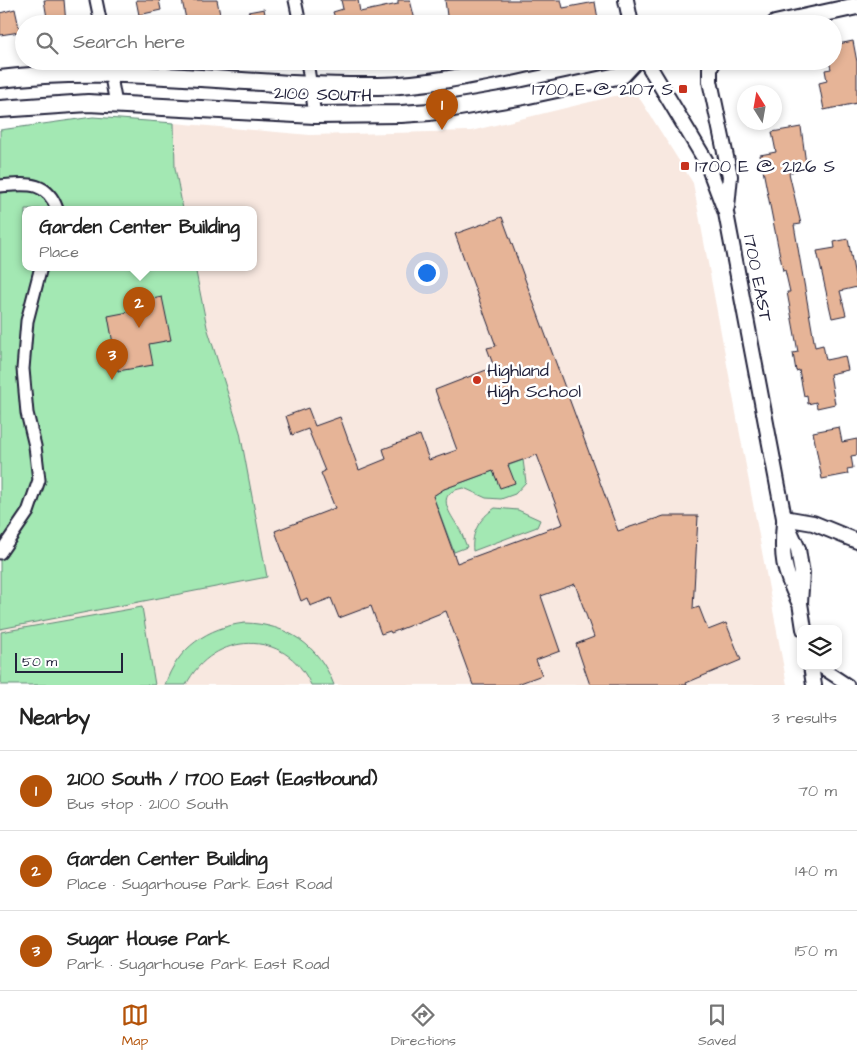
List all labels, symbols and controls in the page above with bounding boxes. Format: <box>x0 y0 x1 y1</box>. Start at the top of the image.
search box <box>15 15 842 70</box>
icon: search <box>33 29 61 57</box>
text: Search here <box>73 29 185 56</box>
place label: 1700 E @ 2107 S <box>532 77 673 102</box>
street label: 2100 SOUTH <box>273 80 373 109</box>
marker: 1700 E @ 2107 S <box>677 83 689 95</box>
north arrow <box>737 85 782 130</box>
pin: 1 <box>426 89 458 130</box>
place label: 1700 E @ 2126 S <box>695 154 835 179</box>
marker: 1700 E @ 2126 S <box>679 160 691 172</box>
popup <box>22 206 257 271</box>
text: Garden Center Building <box>39 214 240 241</box>
street label: 1700 EAST <box>737 232 778 325</box>
text: Place <box>39 241 79 263</box>
your location <box>414 260 440 286</box>
pin: 2 <box>123 287 155 328</box>
pin: 3 <box>96 339 128 380</box>
place label: Highland High School <box>487 358 581 405</box>
marker: Highland High School <box>471 374 483 386</box>
map controls <box>797 625 842 670</box>
button: layers <box>797 625 842 670</box>
scale bar <box>15 650 122 673</box>
text: 50 m <box>22 652 57 672</box>
text: Nearby <box>20 703 90 732</box>
text: 3 results <box>772 707 837 729</box>
text: 2100 South / 1700 East (Eastbound) <box>67 766 378 793</box>
text: 1 <box>35 780 37 802</box>
text: 70 m <box>798 780 837 802</box>
text: Bus stop · 2100 South <box>67 793 228 815</box>
text: Garden Center Building <box>67 846 268 873</box>
text: 2 <box>31 860 41 882</box>
text: 140 m <box>795 860 837 882</box>
text: Place · Sugarhouse Park East Road <box>67 873 332 895</box>
text: Sugar House Park <box>67 926 230 953</box>
text: 3 <box>32 940 40 962</box>
text: 150 m <box>795 940 837 962</box>
text: Park · Sugarhouse Park East Road <box>67 953 330 975</box>
tab: Map <box>121 1001 149 1051</box>
tab: Directions <box>391 1001 456 1051</box>
tab: Saved <box>698 1001 736 1051</box>

